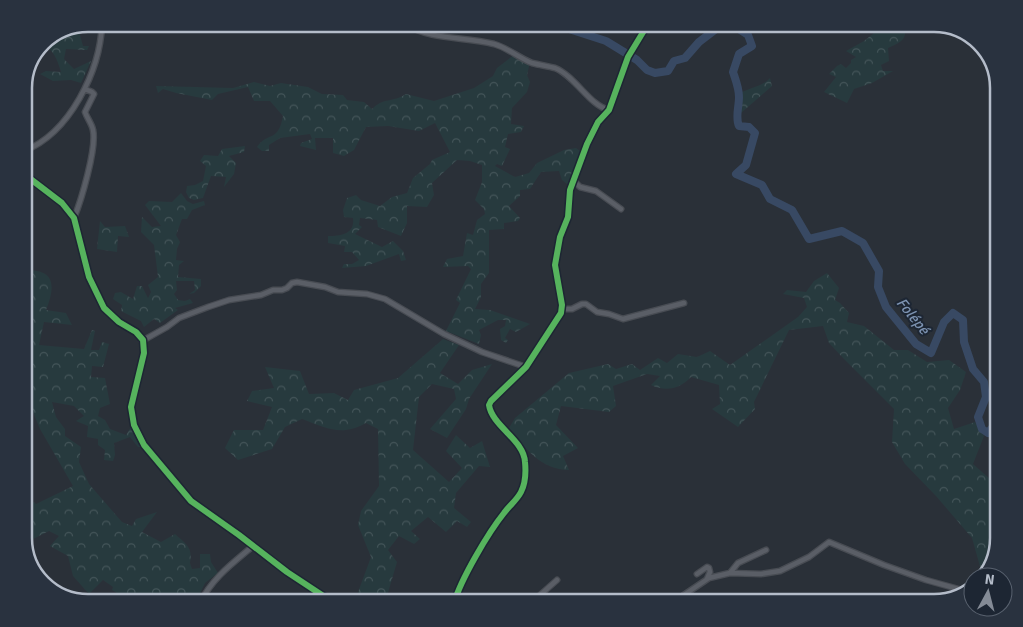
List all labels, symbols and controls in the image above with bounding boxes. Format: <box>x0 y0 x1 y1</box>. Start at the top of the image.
water label: Folépé <box>893 294 934 339</box>
north arrow <box>963 567 1013 617</box>
text: N <box>984 571 995 589</box>

